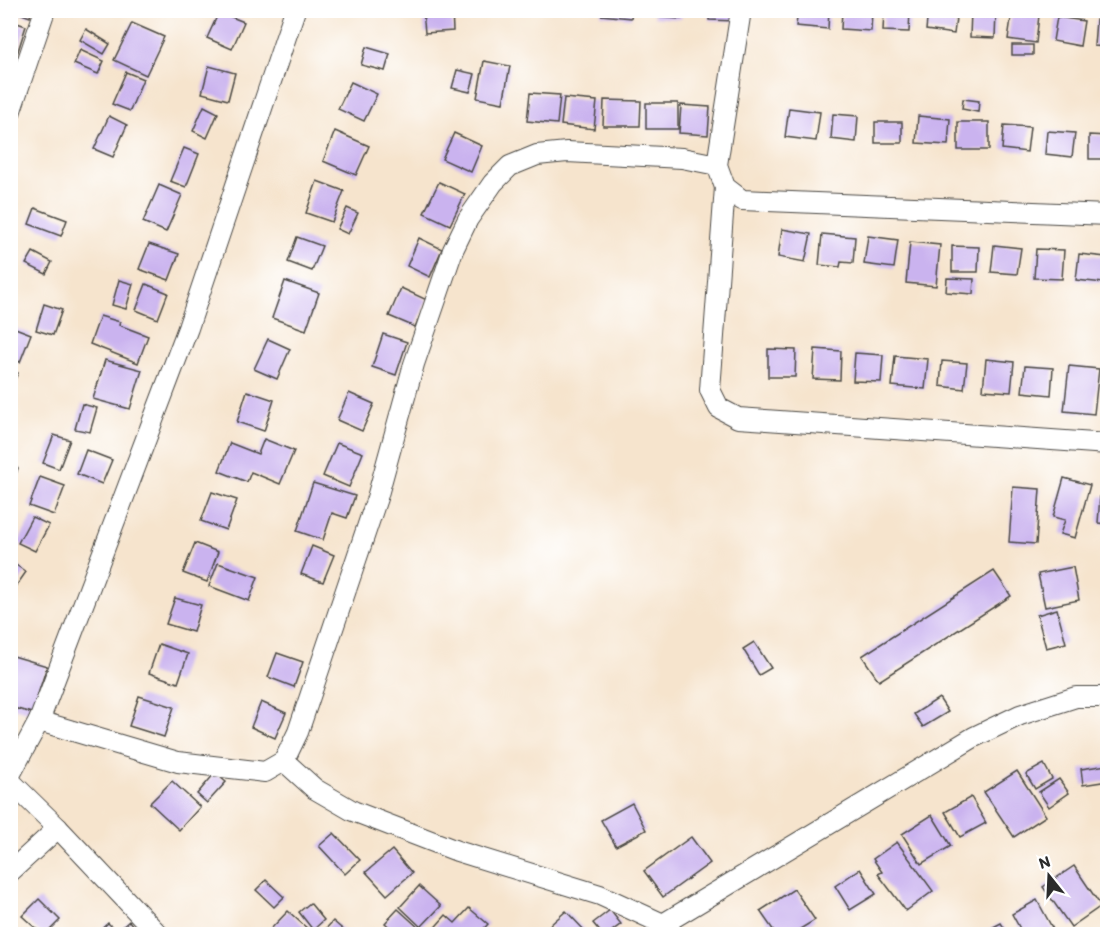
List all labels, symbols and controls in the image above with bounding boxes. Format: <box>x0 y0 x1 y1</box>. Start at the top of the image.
north arrow <box>1019 846 1079 906</box>
text: N <box>1036 852 1053 873</box>

